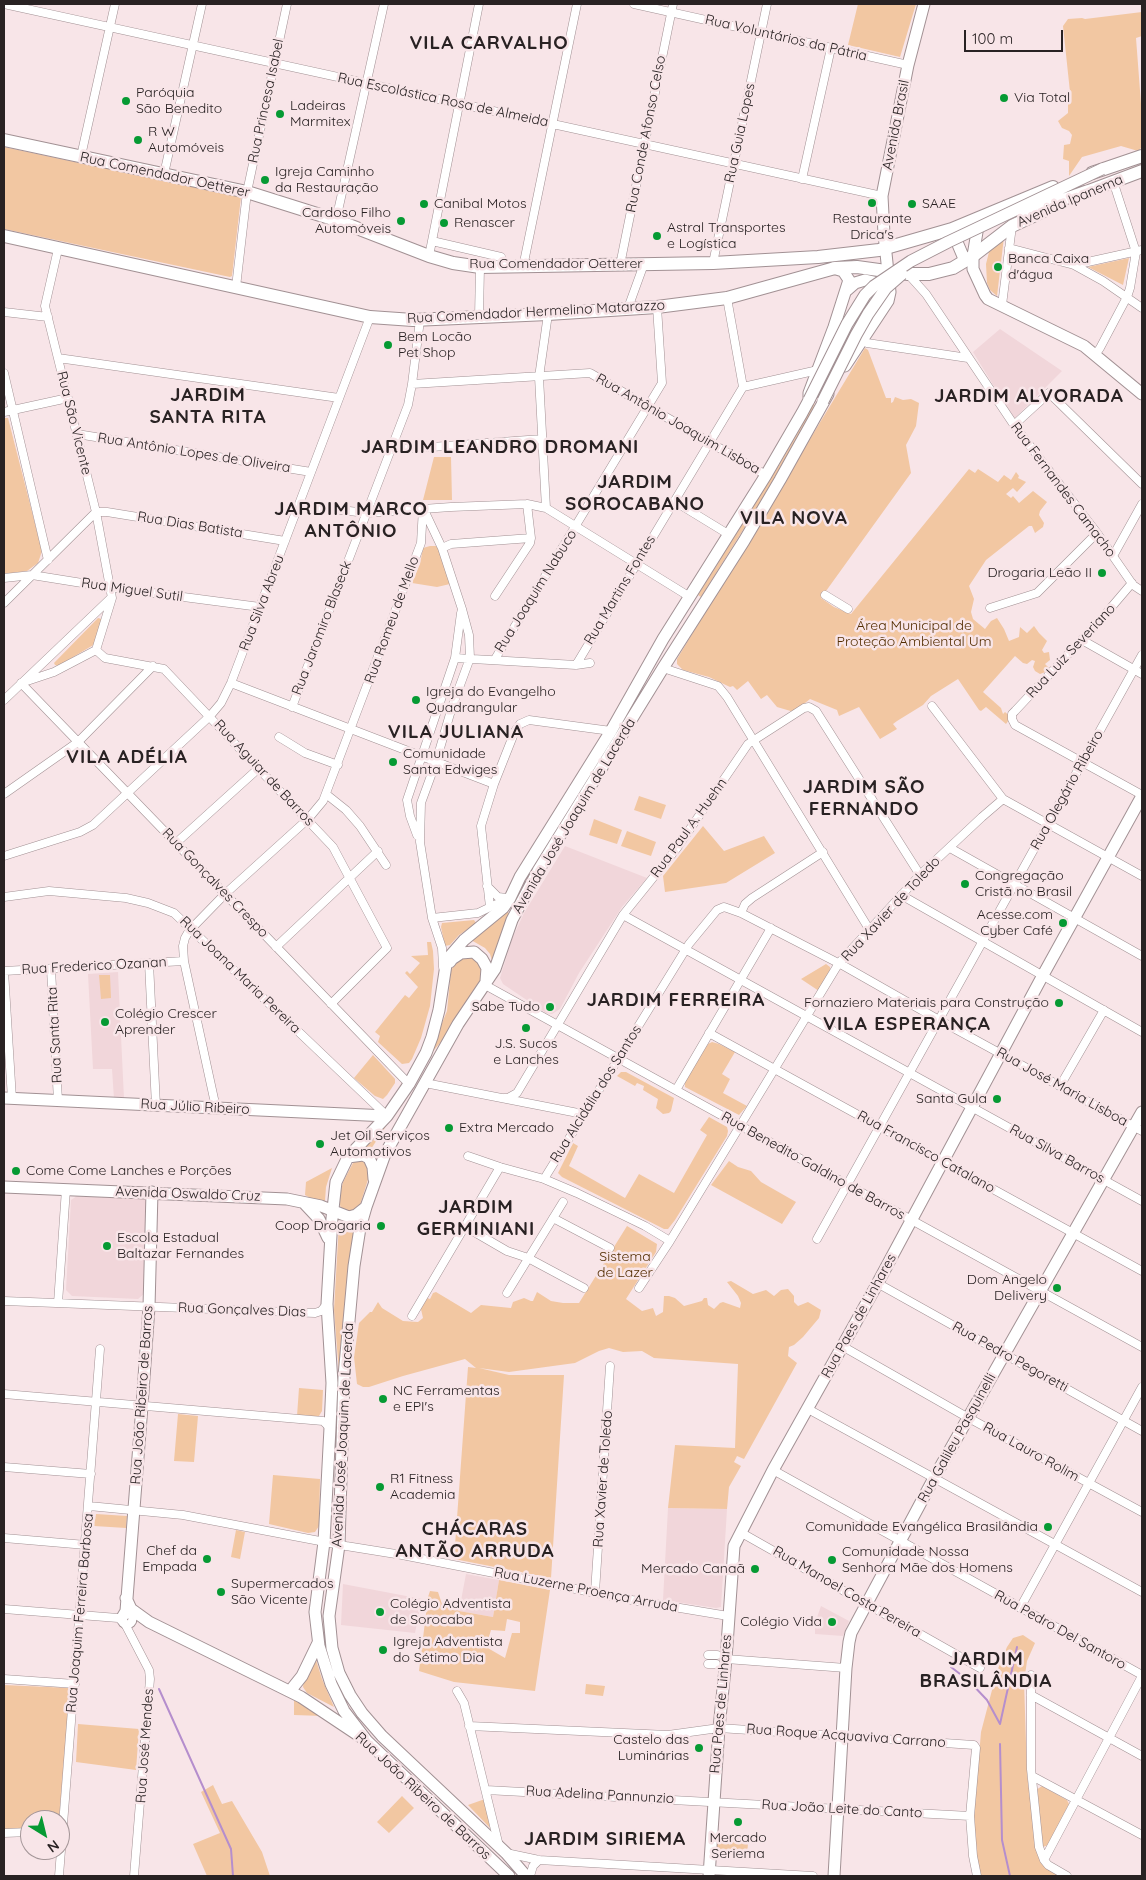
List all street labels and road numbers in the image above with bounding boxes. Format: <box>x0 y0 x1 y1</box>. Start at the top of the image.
street label: Rua Voluntários da Pátria <box>703 11 869 65</box>
street label: Rua Princesa Isabel <box>245 37 287 165</box>
street label: Rua Conde Afonso Celso <box>623 54 669 214</box>
street label: Rua Escolástica Rosa de Almeida <box>336 69 550 131</box>
street label: Avenida Brasil <box>879 79 913 171</box>
street label: Rua Guia Lopes <box>721 82 759 184</box>
street label: Rua Comendador Oetterer <box>78 149 252 201</box>
street label: Avenida Ipanema <box>1014 171 1126 231</box>
street label: Rua Comendador Oetterer <box>469 256 643 272</box>
street label: Rua Comendador Hermelino Matarazzo <box>407 297 665 327</box>
street label: Rua São Vicente <box>53 369 95 477</box>
street label: Rua Antônio Joaquim Lisboa <box>593 370 763 478</box>
street label: Rua Fernandes Camacho <box>1007 419 1119 561</box>
street label: Rua Antônio Lopes de Oliveira <box>96 429 292 477</box>
street label: Rua Dias Batista <box>136 508 244 542</box>
street label: Rua Joaquim Nabuco <box>491 527 581 655</box>
street label: Rua Martins Fontes <box>581 532 659 648</box>
street label: Rua Silva Abreu <box>236 553 288 653</box>
street label: Rua Romeu de Mello <box>361 554 423 686</box>
street label: Rua Jaromiro Blaseck <box>289 558 355 698</box>
street label: Rua Miguel Sutil <box>80 575 184 605</box>
street label: Rua Luiz Severiano <box>1023 600 1119 702</box>
street label: Avenida José Joaquim de Lacerda <box>509 715 639 917</box>
street label: Rua Aguiar de Barros <box>210 716 318 830</box>
street label: Rua Olegário Ribeiro <box>1027 727 1107 853</box>
street label: Rua Paul A. Huehn <box>647 775 731 881</box>
street label: Rua Gonçalves Crespo <box>158 825 272 941</box>
street label: Rua Xavier de Toledo <box>838 853 944 965</box>
street label: Rua Joana Maria Pereira <box>176 913 304 1037</box>
street label: Rua Frederico Ozanan <box>21 954 167 978</box>
street label: Rua Santa Rita <box>44 986 66 1084</box>
street label: Rua Alcidália dos Santos <box>547 1022 645 1166</box>
street label: Rua José Maria Lisboa <box>993 1044 1131 1130</box>
street label: Rua Júlio Ribeiro <box>140 1096 250 1118</box>
street label: Rua Francisco Catalano <box>854 1107 998 1197</box>
street label: Rua Benedito Galdino de Barros <box>718 1108 908 1224</box>
street label: Rua Silva Barros <box>1007 1121 1107 1187</box>
street label: Avenida Oswaldo Cruz <box>115 1183 261 1205</box>
street label: Rua Paes de Linhares <box>818 1251 900 1381</box>
street label: Rua Gonçalves Dias <box>178 1299 306 1321</box>
street label: Rua João Ribeiro de Barros <box>127 1305 157 1485</box>
street label: Rua Pedro Pegoretti <box>949 1318 1071 1396</box>
street label: Avenida José Joaquim de Lacerda <box>329 1322 357 1548</box>
street label: Rua Galileu Pasquinelli <box>914 1370 1000 1506</box>
street label: Rua Xavier de Toledo <box>590 1410 616 1548</box>
street label: Rua Lauro Rolim <box>980 1419 1082 1485</box>
street label: Rua Joaquim Ferreira Barbosa <box>63 1513 97 1713</box>
street label: Rua Manoel Costa Pereira <box>770 1543 924 1641</box>
street label: Rua Luzerne Proença Arruda <box>493 1564 679 1616</box>
street label: Rua Pedro Del Santoro <box>991 1587 1129 1673</box>
street label: Rua Paes de Linhares <box>707 1634 735 1774</box>
street label: Rua José Mendes <box>133 1688 157 1804</box>
street label: Rua Roque Acquaviva Carrano <box>746 1721 946 1751</box>
street label: Rua João Ribeiro de Barros <box>352 1729 494 1863</box>
street label: Rua Adelina Pannunzio <box>525 1783 675 1807</box>
street label: Rua João Leite do Canto <box>761 1796 923 1822</box>

